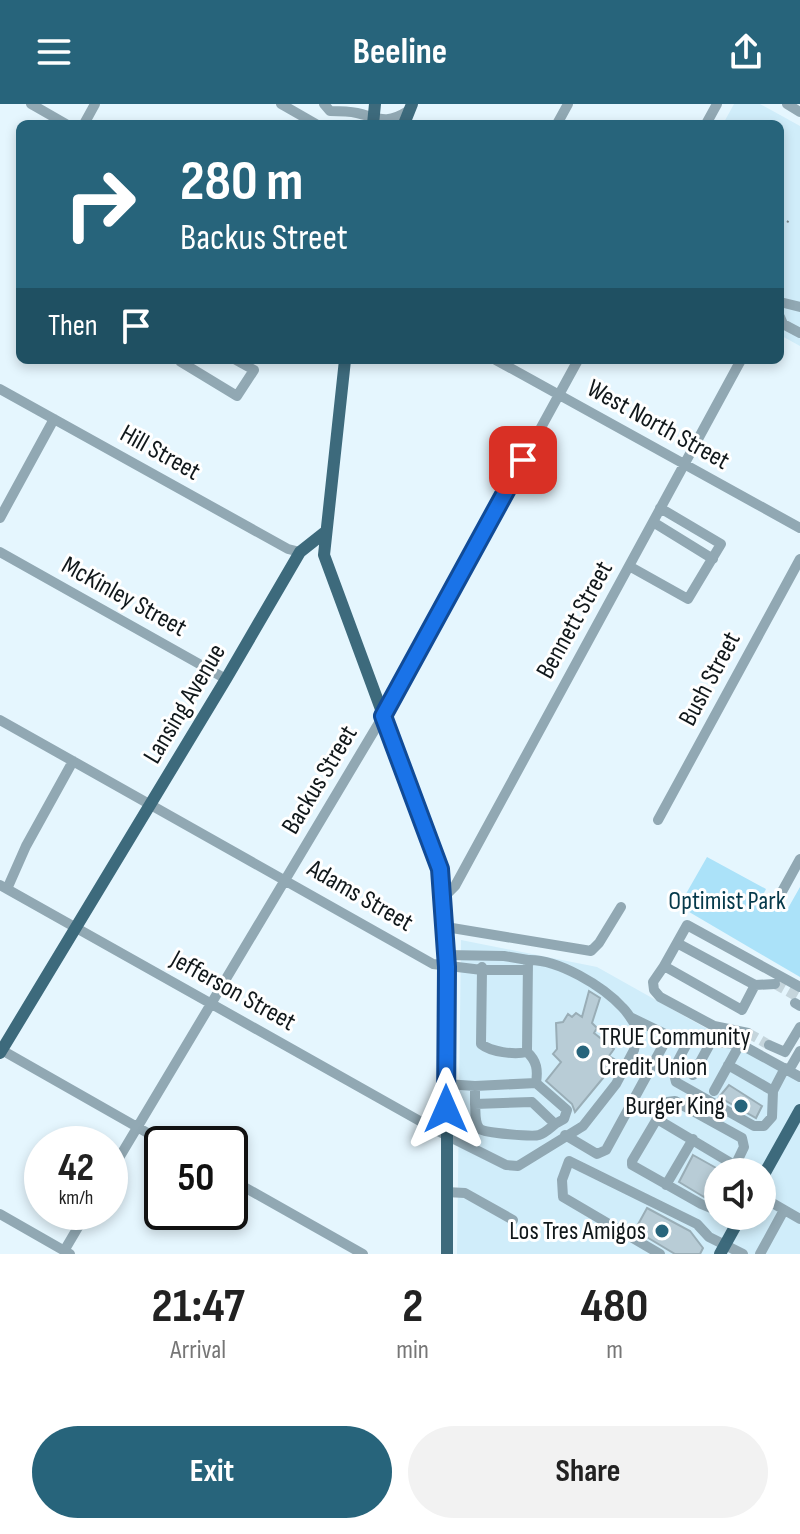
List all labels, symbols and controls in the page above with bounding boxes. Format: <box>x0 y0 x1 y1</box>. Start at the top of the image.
icon: menu <box>32 30 76 74</box>
icon: share <box>724 30 768 74</box>
text: Beeline <box>353 31 447 74</box>
text: 280 m <box>180 149 303 216</box>
icon: right <box>48 152 152 256</box>
text: Backus Street <box>180 217 348 260</box>
icon: arrive <box>114 304 158 348</box>
text: Then <box>48 308 98 344</box>
street label: West North Street <box>581 373 735 477</box>
street label: Hill Street <box>115 418 205 488</box>
pin <box>489 426 557 494</box>
icon: arrive <box>501 438 545 482</box>
street label: McKinley Street <box>56 550 192 644</box>
street label: Bennett Street <box>530 556 620 684</box>
street label: Bush Street <box>672 627 748 731</box>
street label: Lansing Avenue <box>137 639 233 769</box>
street label: Backus Street <box>276 720 365 840</box>
street label: Adams Street <box>301 853 418 939</box>
park label: Optimist Park <box>668 886 786 917</box>
street label: Jefferson Street <box>164 944 301 1038</box>
place label: TRUE Community Credit Union <box>599 1022 751 1083</box>
marker: TRUE Community Credit Union <box>574 1043 592 1061</box>
position arrow <box>404 1067 488 1151</box>
place label: Burger King <box>625 1091 725 1122</box>
marker: Burger King <box>732 1097 750 1115</box>
speed limit sign: 50 <box>144 1126 248 1230</box>
text: 42 <box>58 1144 94 1192</box>
map controls <box>704 1158 776 1230</box>
button: sound <box>704 1158 776 1230</box>
text: km/h <box>59 1186 93 1210</box>
place label: Los Tres Amigos <box>509 1216 646 1247</box>
marker: Los Tres Amigos <box>653 1222 671 1240</box>
text: 21:47 <box>152 1278 245 1335</box>
text: 2 <box>402 1278 423 1335</box>
text: 480 <box>581 1278 648 1335</box>
text: Arrival <box>170 1335 226 1366</box>
text: min <box>396 1335 429 1366</box>
text: m <box>606 1335 623 1366</box>
button: Exit <box>32 1426 392 1518</box>
button: Share <box>408 1426 768 1518</box>

